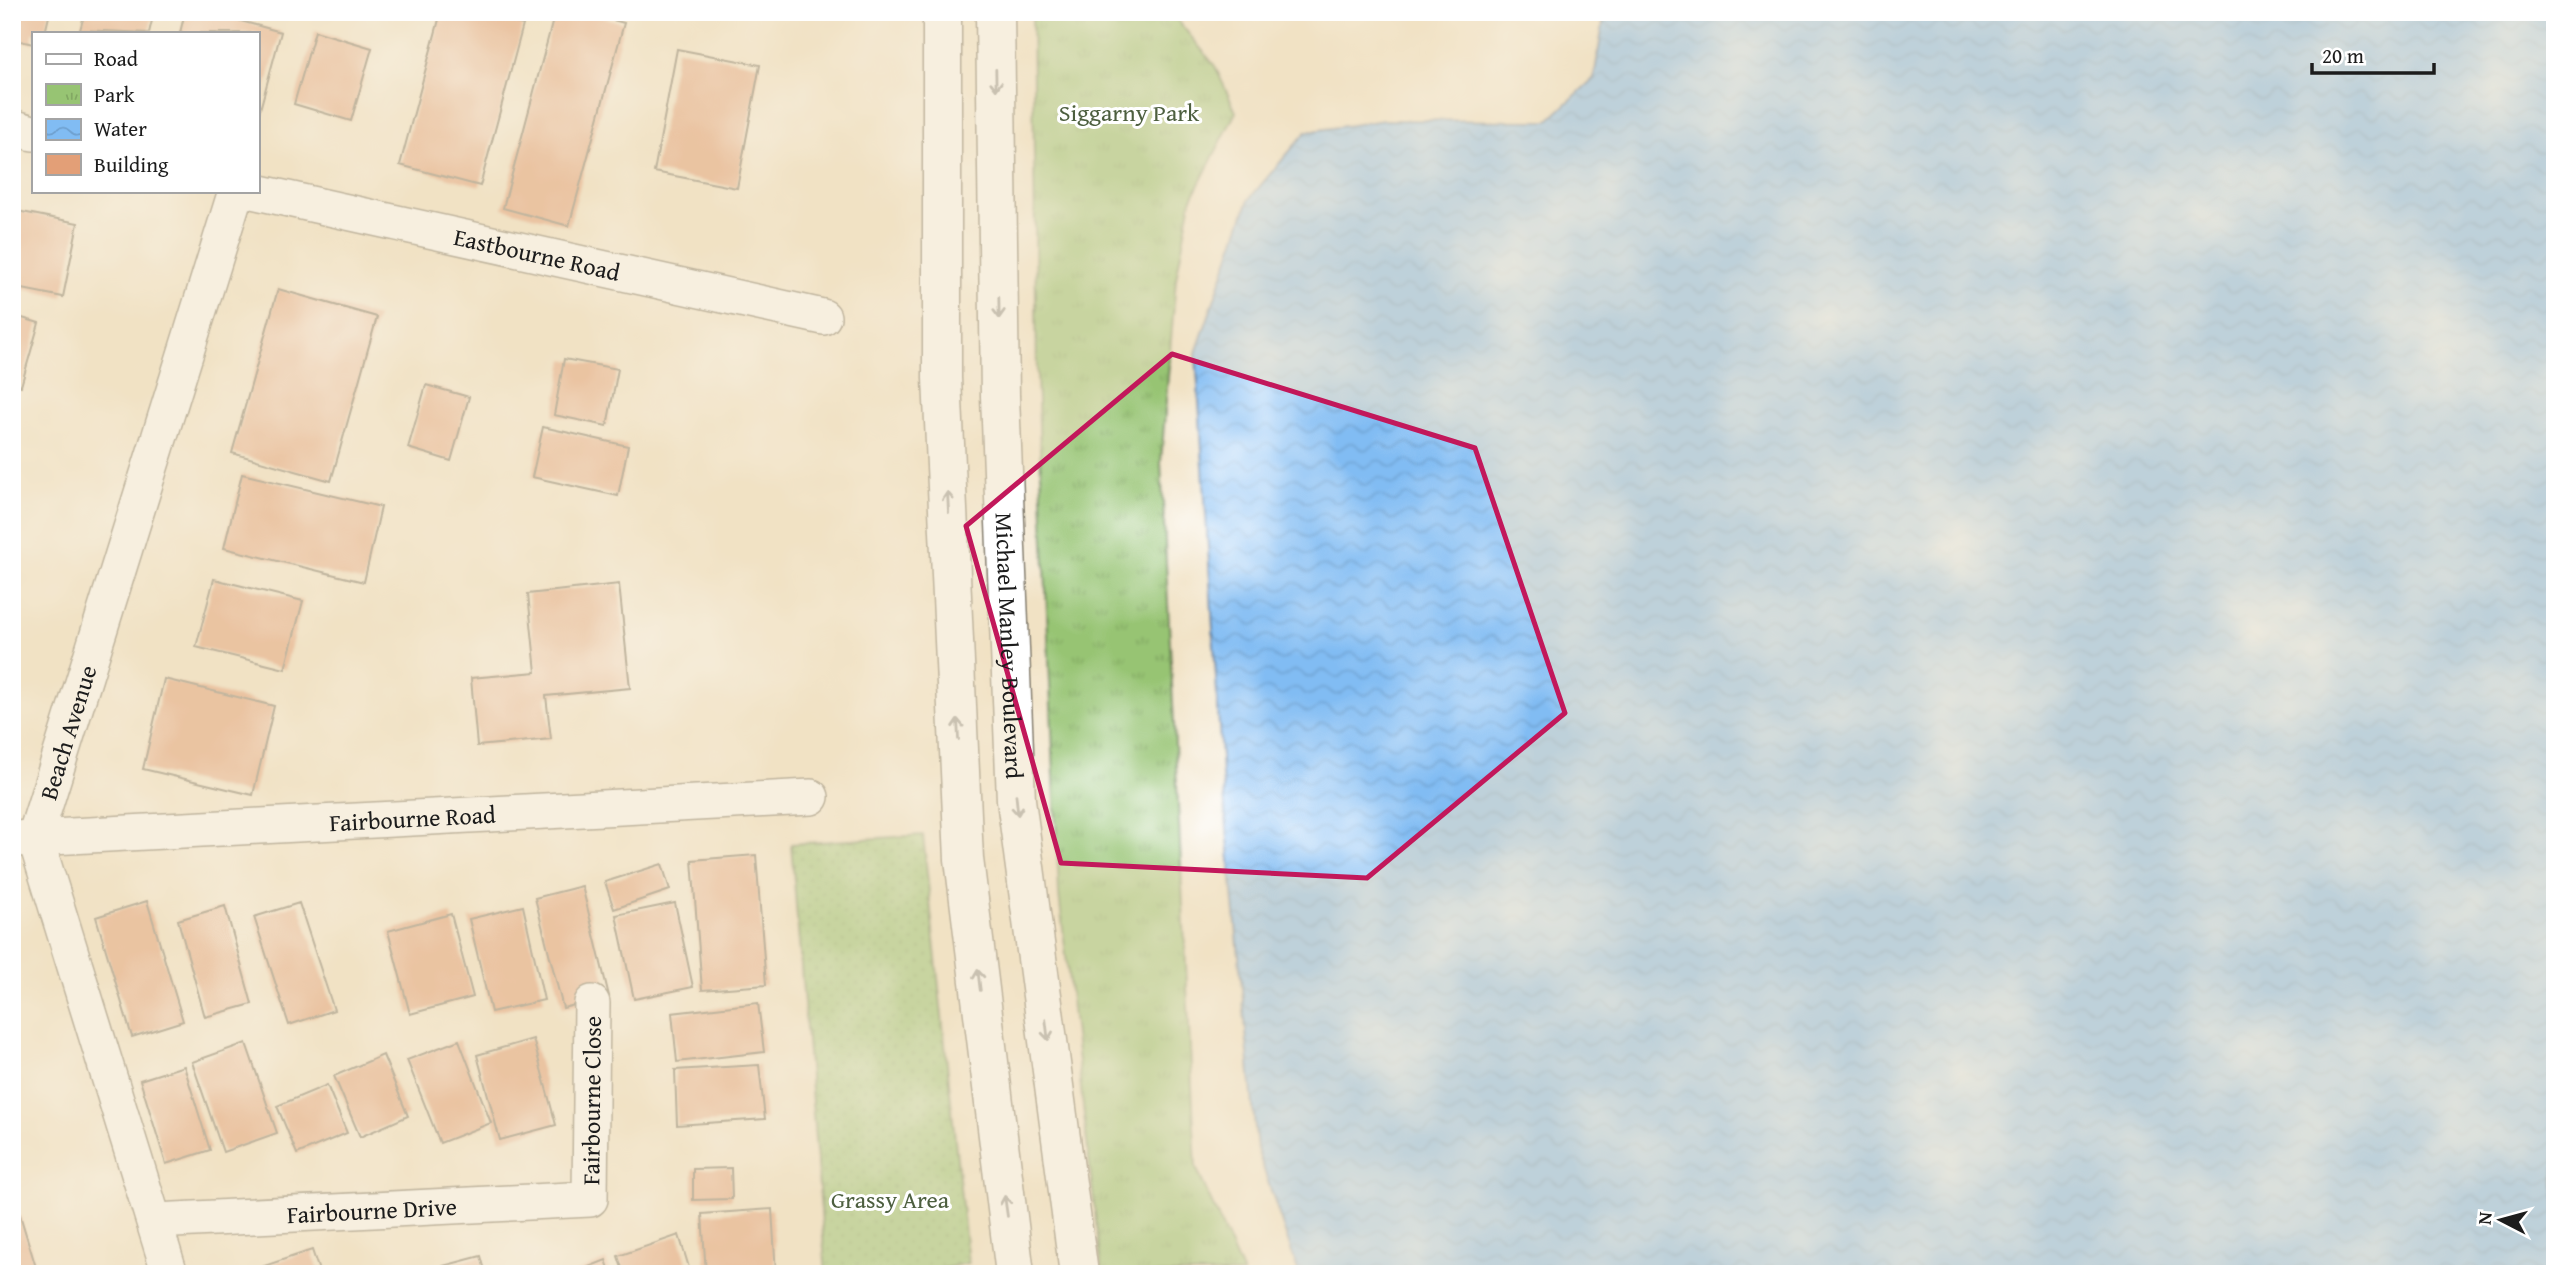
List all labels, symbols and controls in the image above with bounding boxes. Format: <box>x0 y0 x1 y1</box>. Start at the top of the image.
legend <box>32 32 259 192</box>
scale bar <box>2312 32 2434 76</box>
text: 20 m <box>2322 40 2364 71</box>
text: Road <box>94 43 139 74</box>
one-way arrow <box>989 69 1002 92</box>
text: Park <box>94 79 135 110</box>
park label: Siggarny Park <box>1059 95 1200 130</box>
text: Water <box>94 113 147 144</box>
text: Building <box>94 149 169 180</box>
street label: Eastbourne Road <box>451 219 624 289</box>
one-way arrow <box>992 296 1006 319</box>
one-way arrow <box>941 491 954 514</box>
street label: Michael Manley Boulevard <box>987 512 1033 780</box>
street label: Beach Avenue <box>30 661 105 804</box>
one-way arrow <box>951 719 964 741</box>
one-way arrow <box>1011 793 1024 815</box>
street label: Fairbourne Road <box>328 796 497 840</box>
one-way arrow <box>972 969 985 992</box>
street label: Fairbourne Close <box>573 1016 609 1185</box>
one-way arrow <box>1040 1018 1053 1041</box>
park label: Grassy Area <box>831 1182 950 1217</box>
north arrow <box>2466 1184 2536 1254</box>
street label: Fairbourne Drive <box>286 1188 458 1232</box>
one-way arrow <box>1000 1195 1013 1218</box>
text: N <box>2470 1210 2499 1226</box>

